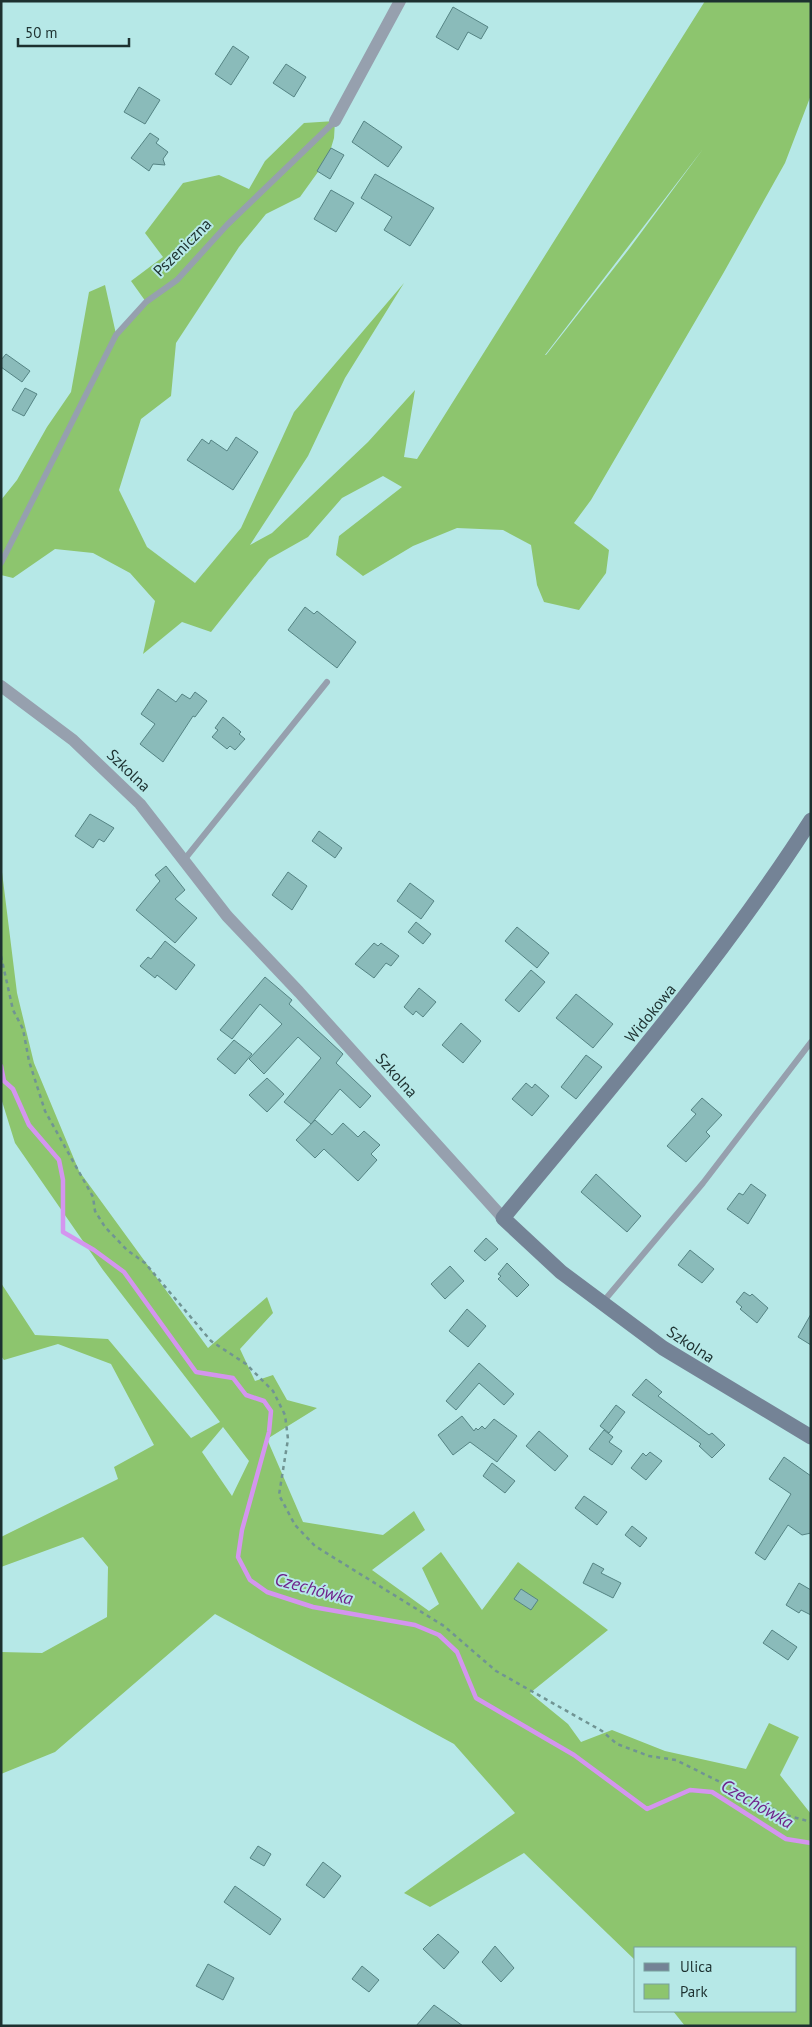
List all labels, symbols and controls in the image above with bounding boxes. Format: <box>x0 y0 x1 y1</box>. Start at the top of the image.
scale bar <box>18 15 129 47</box>
text: 50 m <box>25 23 58 42</box>
street label: Pszeniczna <box>149 214 215 280</box>
street label: Szkolna <box>103 744 155 796</box>
street label: Widokowa <box>620 979 680 1047</box>
street label: Szkolna <box>372 1049 422 1101</box>
street label: Szkolna <box>663 1321 719 1367</box>
water label: Czechówka <box>273 1567 356 1610</box>
water label: Czechówka <box>717 1774 798 1834</box>
legend <box>634 1947 797 2012</box>
text: Ulica <box>680 1957 712 1976</box>
text: Park <box>680 1982 708 2001</box>

